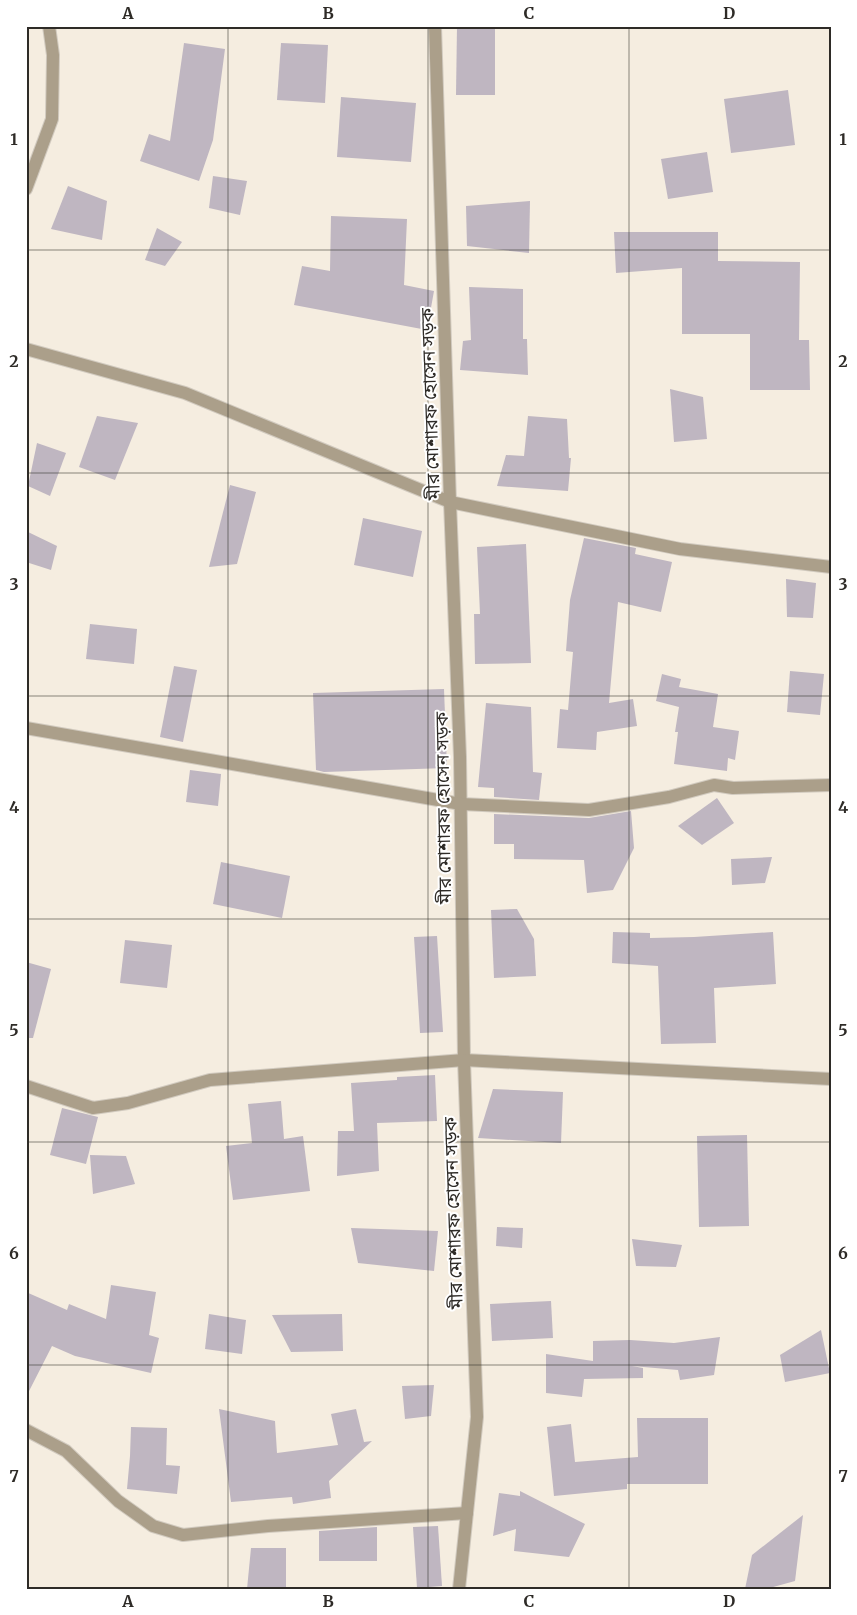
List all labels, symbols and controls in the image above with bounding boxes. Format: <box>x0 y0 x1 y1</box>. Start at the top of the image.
text: A <box>121 3 134 23</box>
text: B <box>322 3 334 23</box>
text: C <box>524 3 534 23</box>
text: D <box>723 3 735 23</box>
text: 1 <box>10 129 18 149</box>
text: 1 <box>839 129 847 149</box>
street label: মীর মোশারফ হোসেন সড়ক <box>415 307 445 502</box>
text: 2 <box>9 351 19 371</box>
text: 2 <box>838 351 848 371</box>
text: 3 <box>9 574 19 594</box>
text: 3 <box>838 574 848 594</box>
street label: মীর মোশারফ হোসেন সড়ক <box>430 711 456 905</box>
text: 4 <box>9 797 19 817</box>
text: 4 <box>838 797 848 817</box>
text: 5 <box>9 1020 19 1040</box>
text: 5 <box>838 1020 848 1040</box>
street label: মীর মোশারফ হোসেন সড়ক <box>438 1116 468 1311</box>
text: 6 <box>9 1243 19 1263</box>
text: 6 <box>838 1243 848 1263</box>
text: 7 <box>9 1466 19 1486</box>
text: 7 <box>838 1466 848 1486</box>
text: A <box>121 1591 134 1611</box>
text: B <box>322 1591 334 1611</box>
text: C <box>524 1591 534 1611</box>
text: D <box>723 1591 735 1611</box>

